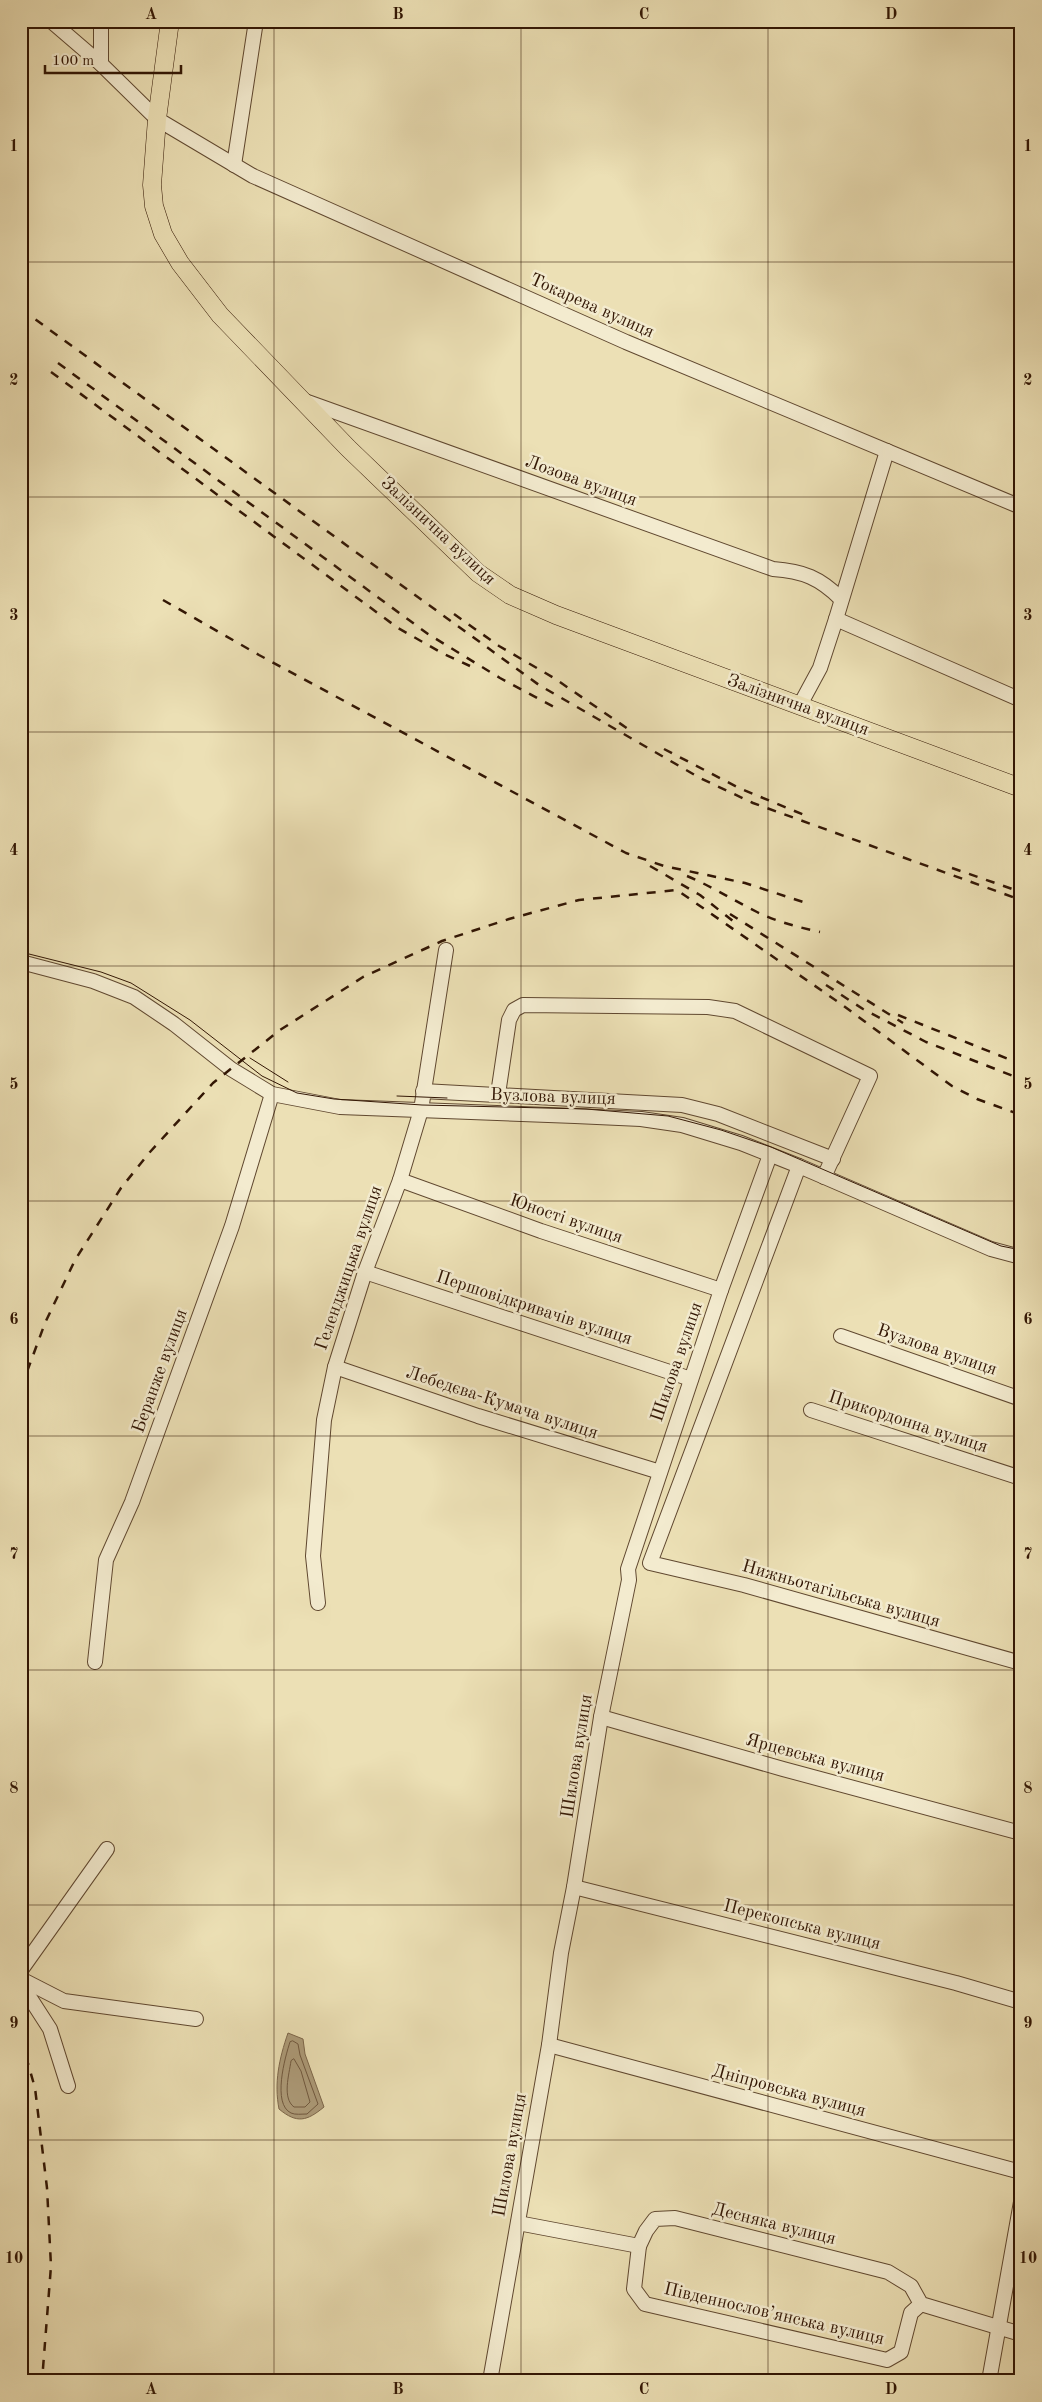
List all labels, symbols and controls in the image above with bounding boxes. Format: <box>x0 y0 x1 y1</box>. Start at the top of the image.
text: A <box>145 7 157 23</box>
text: B <box>392 7 404 23</box>
text: C <box>639 7 649 23</box>
text: D <box>885 7 897 23</box>
scale bar <box>45 42 181 74</box>
text: 100 m <box>52 54 94 69</box>
text: 1 <box>9 139 19 155</box>
text: 1 <box>1023 139 1033 155</box>
street label: Токарева вулиця <box>527 271 657 341</box>
text: 2 <box>9 373 19 389</box>
text: 2 <box>1023 373 1033 389</box>
street label: Лозова вулиця <box>523 452 639 510</box>
street label: Залізнична вулиця <box>377 473 499 589</box>
text: 3 <box>9 608 19 624</box>
text: 3 <box>1023 608 1033 624</box>
street label: Залізнична вулиця <box>725 671 871 739</box>
text: 4 <box>9 843 19 859</box>
text: 4 <box>1023 843 1033 859</box>
text: 5 <box>9 1077 19 1093</box>
text: 5 <box>1023 1077 1033 1093</box>
street label: Вузлова вулиця <box>490 1086 616 1108</box>
street label: Геленджицька вулиця <box>312 1183 386 1353</box>
street label: Юності вулиця <box>507 1191 625 1247</box>
street label: Першовідкривачів вулиця <box>434 1268 634 1348</box>
street label: Шилова вулиця <box>648 1300 706 1424</box>
street label: Беранже вулиця <box>129 1307 191 1435</box>
text: 6 <box>9 1312 19 1328</box>
text: 6 <box>1023 1312 1033 1328</box>
street label: Вузлова вулиця <box>875 1321 999 1379</box>
street label: Лебедєва-Кумача вулиця <box>404 1363 600 1443</box>
street label: Прикордонна вулиця <box>826 1388 990 1456</box>
text: 7 <box>9 1547 19 1563</box>
text: 7 <box>1023 1547 1033 1563</box>
street label: Нижньотагільська вулиця <box>740 1557 942 1631</box>
street label: Шилова вулиця <box>558 1693 596 1819</box>
street label: Ярцевська вулиця <box>744 1731 886 1785</box>
text: 8 <box>9 1781 19 1797</box>
text: 8 <box>1023 1781 1033 1797</box>
street label: Перекопська вулиця <box>722 1897 882 1953</box>
text: 9 <box>9 2016 19 2032</box>
text: 9 <box>1023 2016 1033 2032</box>
street label: Дніпровська вулиця <box>710 2062 868 2120</box>
street label: Шилова вулиця <box>490 2092 530 2218</box>
street label: Десняка вулиця <box>710 2200 838 2248</box>
text: 10 <box>5 2251 23 2267</box>
text: 10 <box>1019 2251 1037 2267</box>
street label: Південнослов’янська вулиця <box>662 2280 886 2348</box>
text: A <box>145 2382 157 2398</box>
text: B <box>392 2382 404 2398</box>
text: C <box>639 2382 649 2398</box>
text: D <box>885 2382 897 2398</box>

